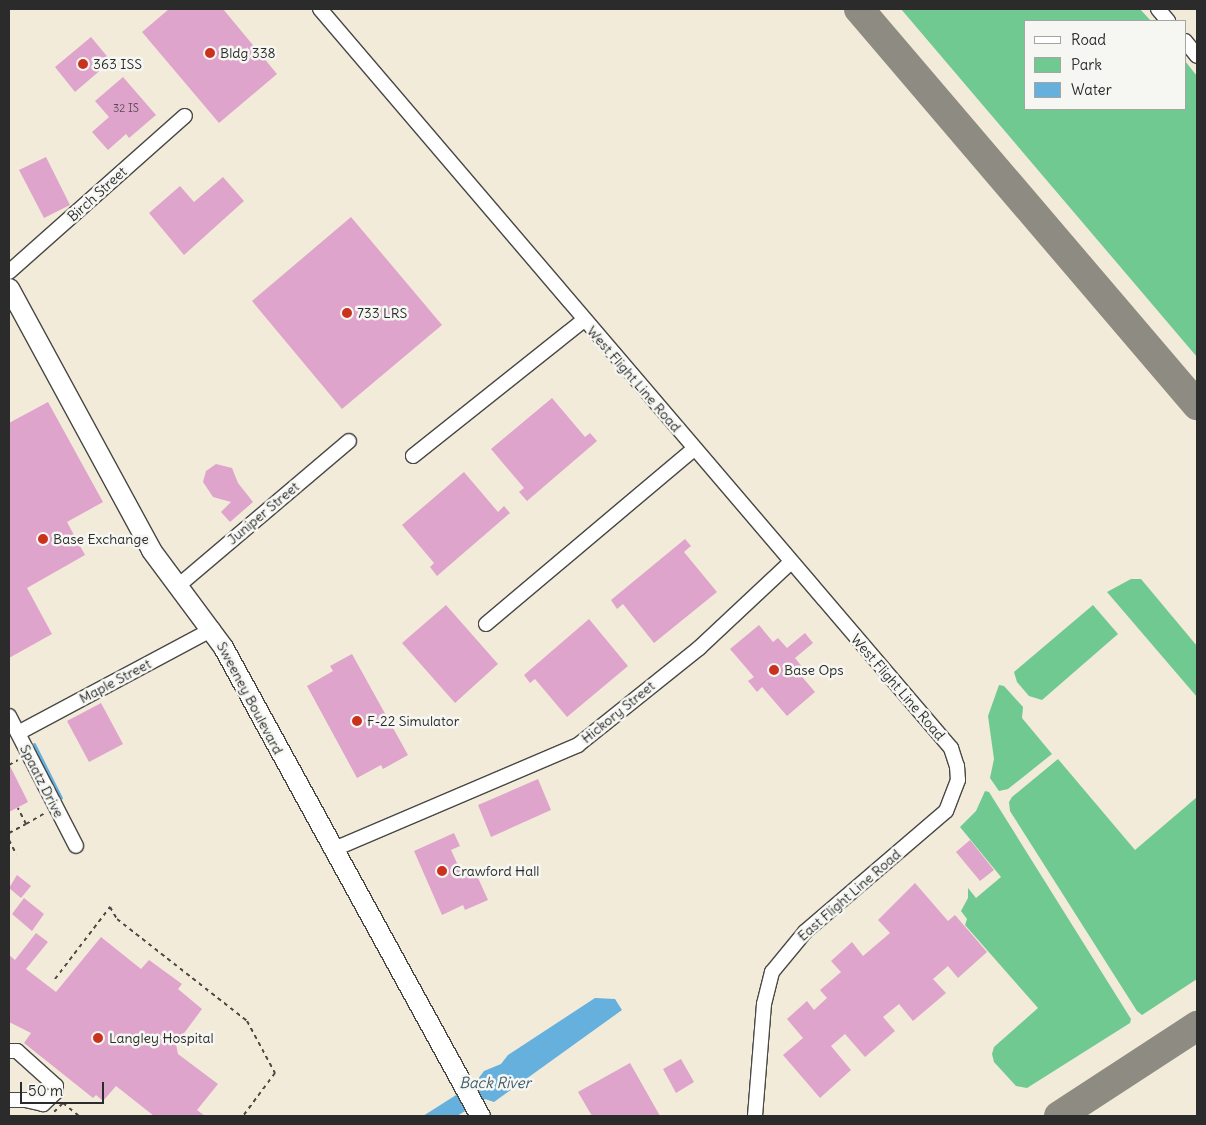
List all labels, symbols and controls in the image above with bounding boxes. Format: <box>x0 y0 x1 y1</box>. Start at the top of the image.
legend <box>1024 20 1186 110</box>
text: Road <box>1071 30 1106 49</box>
place label: Bldg 338 <box>220 45 276 61</box>
marker: Bldg 338 <box>204 47 216 59</box>
text: Park <box>1071 55 1102 74</box>
place label: 363 ISS <box>93 56 142 72</box>
marker: 363 ISS <box>77 58 89 70</box>
text: Water <box>1071 80 1112 99</box>
house number: 32 IS <box>113 101 139 115</box>
street label: Birch Street <box>64 163 130 225</box>
place label: 733 LRS <box>357 305 407 321</box>
marker: 733 LRS <box>341 307 353 319</box>
street label: West Flight Line Road <box>583 323 685 435</box>
street label: Juniper Street <box>224 478 302 548</box>
place label: Base Exchange <box>53 531 149 547</box>
marker: Base Exchange <box>37 533 49 545</box>
street label: West Flight Line Road <box>847 631 949 743</box>
street label: Sweeney Boulevard <box>213 639 287 757</box>
street label: Maple Street <box>76 655 154 707</box>
place label: Base Ops <box>784 662 844 678</box>
marker: Base Ops <box>768 664 780 676</box>
street label: Hickory Street <box>578 677 658 747</box>
place label: F-22 Simulator <box>367 713 459 729</box>
marker: F-22 Simulator <box>351 715 363 727</box>
street label: Spaatz Drive <box>16 742 68 820</box>
street label: East Flight Line Road <box>794 846 904 944</box>
place label: Crawford Hall <box>452 863 539 879</box>
marker: Crawford Hall <box>436 865 448 877</box>
place label: Langley Hospital <box>109 1030 214 1046</box>
marker: Langley Hospital <box>91 1031 105 1045</box>
scale bar <box>22 1072 106 1104</box>
water label: Back River <box>459 1074 531 1092</box>
text: 50 m <box>28 1081 63 1100</box>

